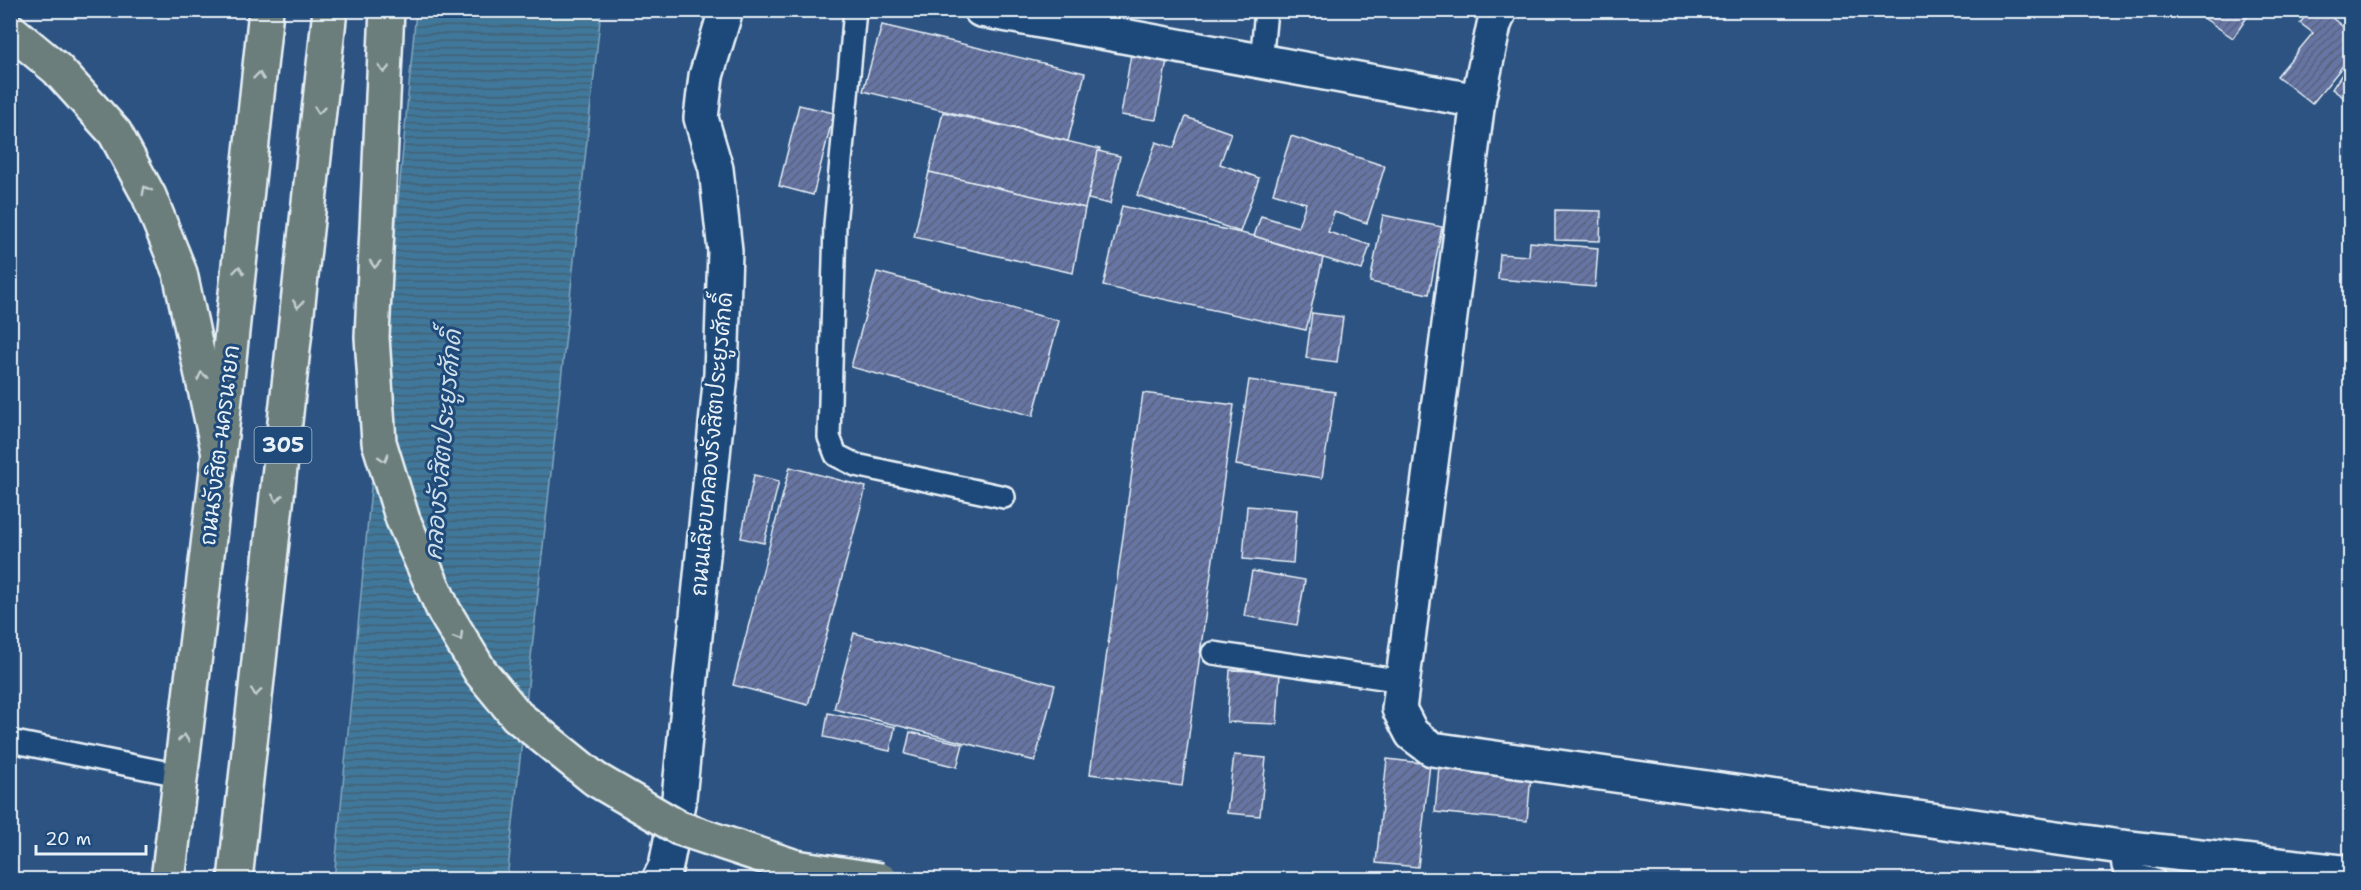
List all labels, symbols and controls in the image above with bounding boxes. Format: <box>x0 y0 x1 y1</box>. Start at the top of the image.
one-way arrow <box>378 64 391 73</box>
one-way arrow <box>252 72 265 81</box>
one-way arrow <box>313 106 326 115</box>
one-way arrow <box>142 186 153 197</box>
one-way arrow <box>369 259 382 268</box>
one-way arrow <box>232 266 244 275</box>
street label: ถนนเลียบคลองรังสิตประยูรศักดิ์ <box>679 290 741 598</box>
one-way arrow <box>292 300 305 309</box>
water label: คลองรังสิตประยูรศักดิ์ <box>411 321 472 562</box>
street label: ถนนรังสิต-นครนายก <box>193 343 246 547</box>
one-way arrow <box>197 371 210 381</box>
road number: 305 <box>254 427 312 463</box>
one-way arrow <box>377 452 389 463</box>
one-way arrow <box>271 494 284 503</box>
one-way arrow <box>452 631 464 641</box>
one-way arrow <box>250 687 263 697</box>
one-way arrow <box>177 733 190 743</box>
scale bar <box>36 818 146 856</box>
text: 20 m <box>45 827 91 851</box>

